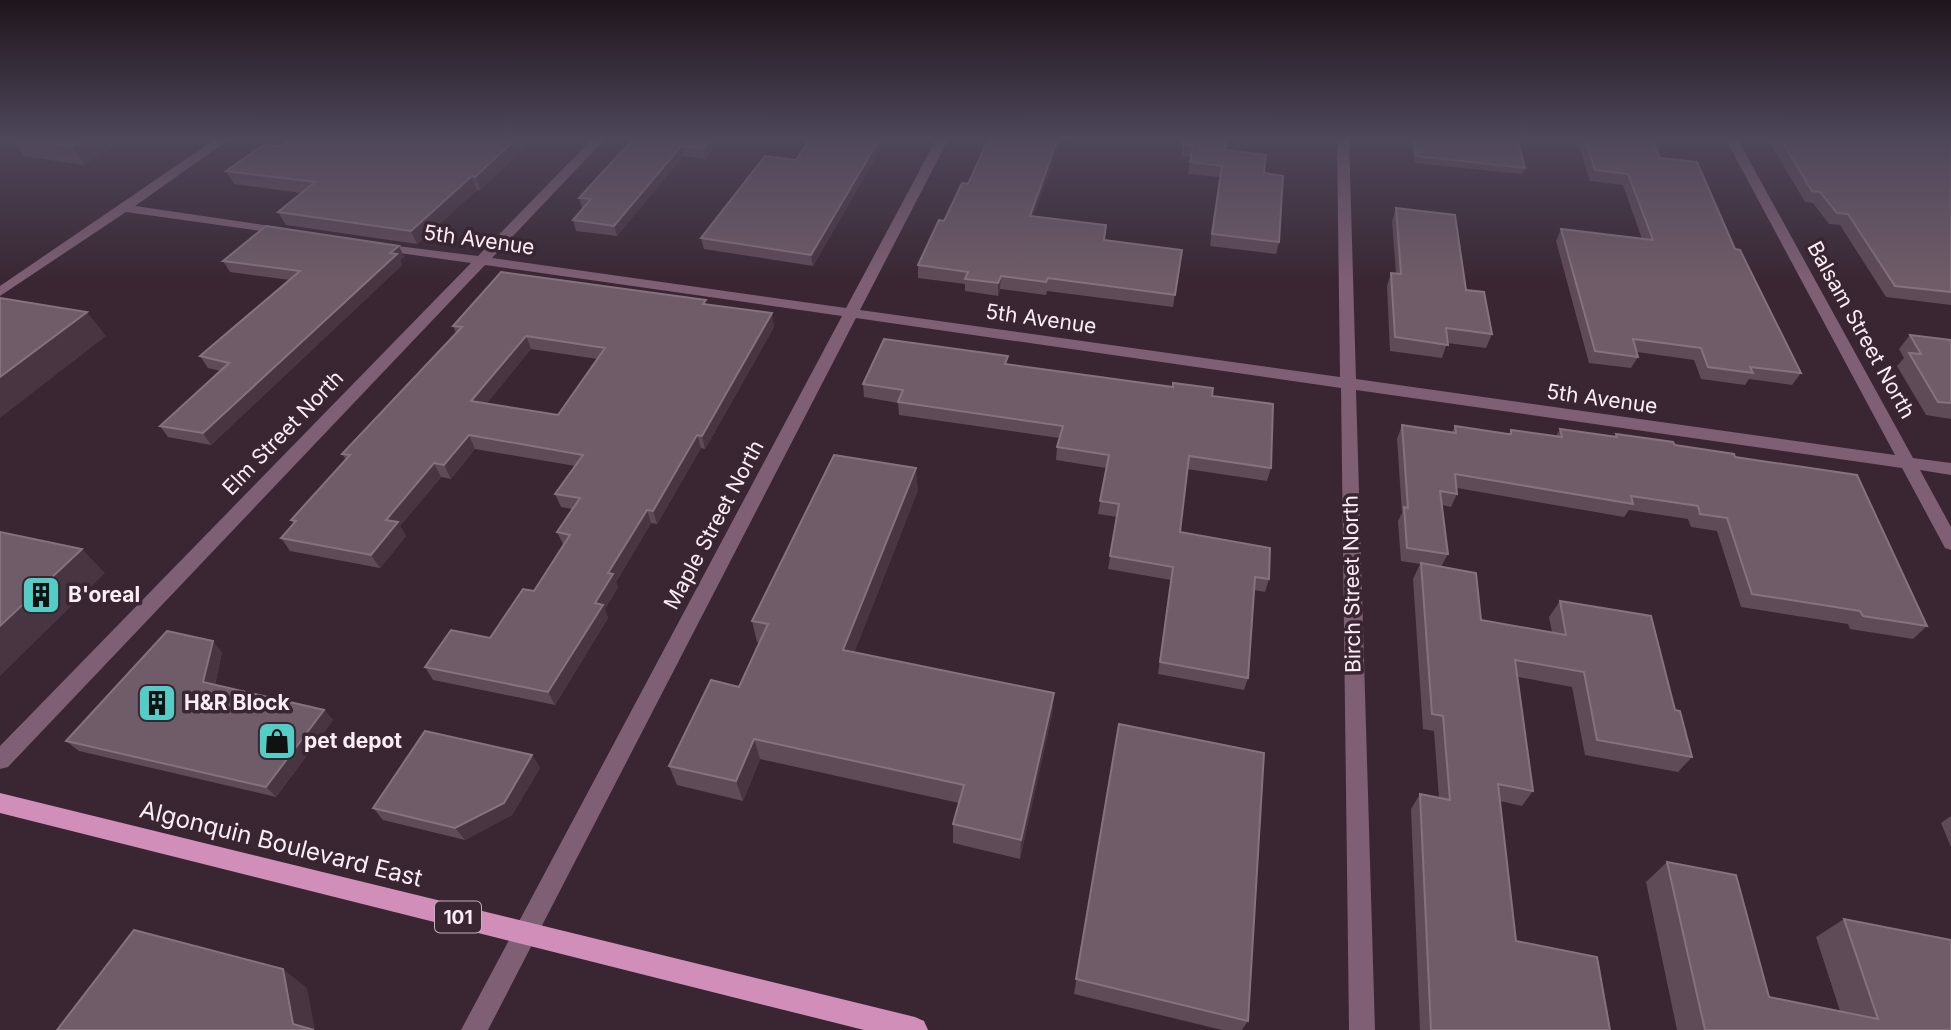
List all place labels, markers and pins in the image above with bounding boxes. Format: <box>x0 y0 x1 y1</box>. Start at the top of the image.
building icon: B'oreal <box>20 574 62 616</box>
place label: B'oreal <box>68 582 140 607</box>
building icon: H&R Block <box>136 682 178 724</box>
place label: H&R Block <box>184 690 290 715</box>
shop icon: pet depot <box>256 720 298 762</box>
place label: pet depot <box>304 728 402 753</box>

